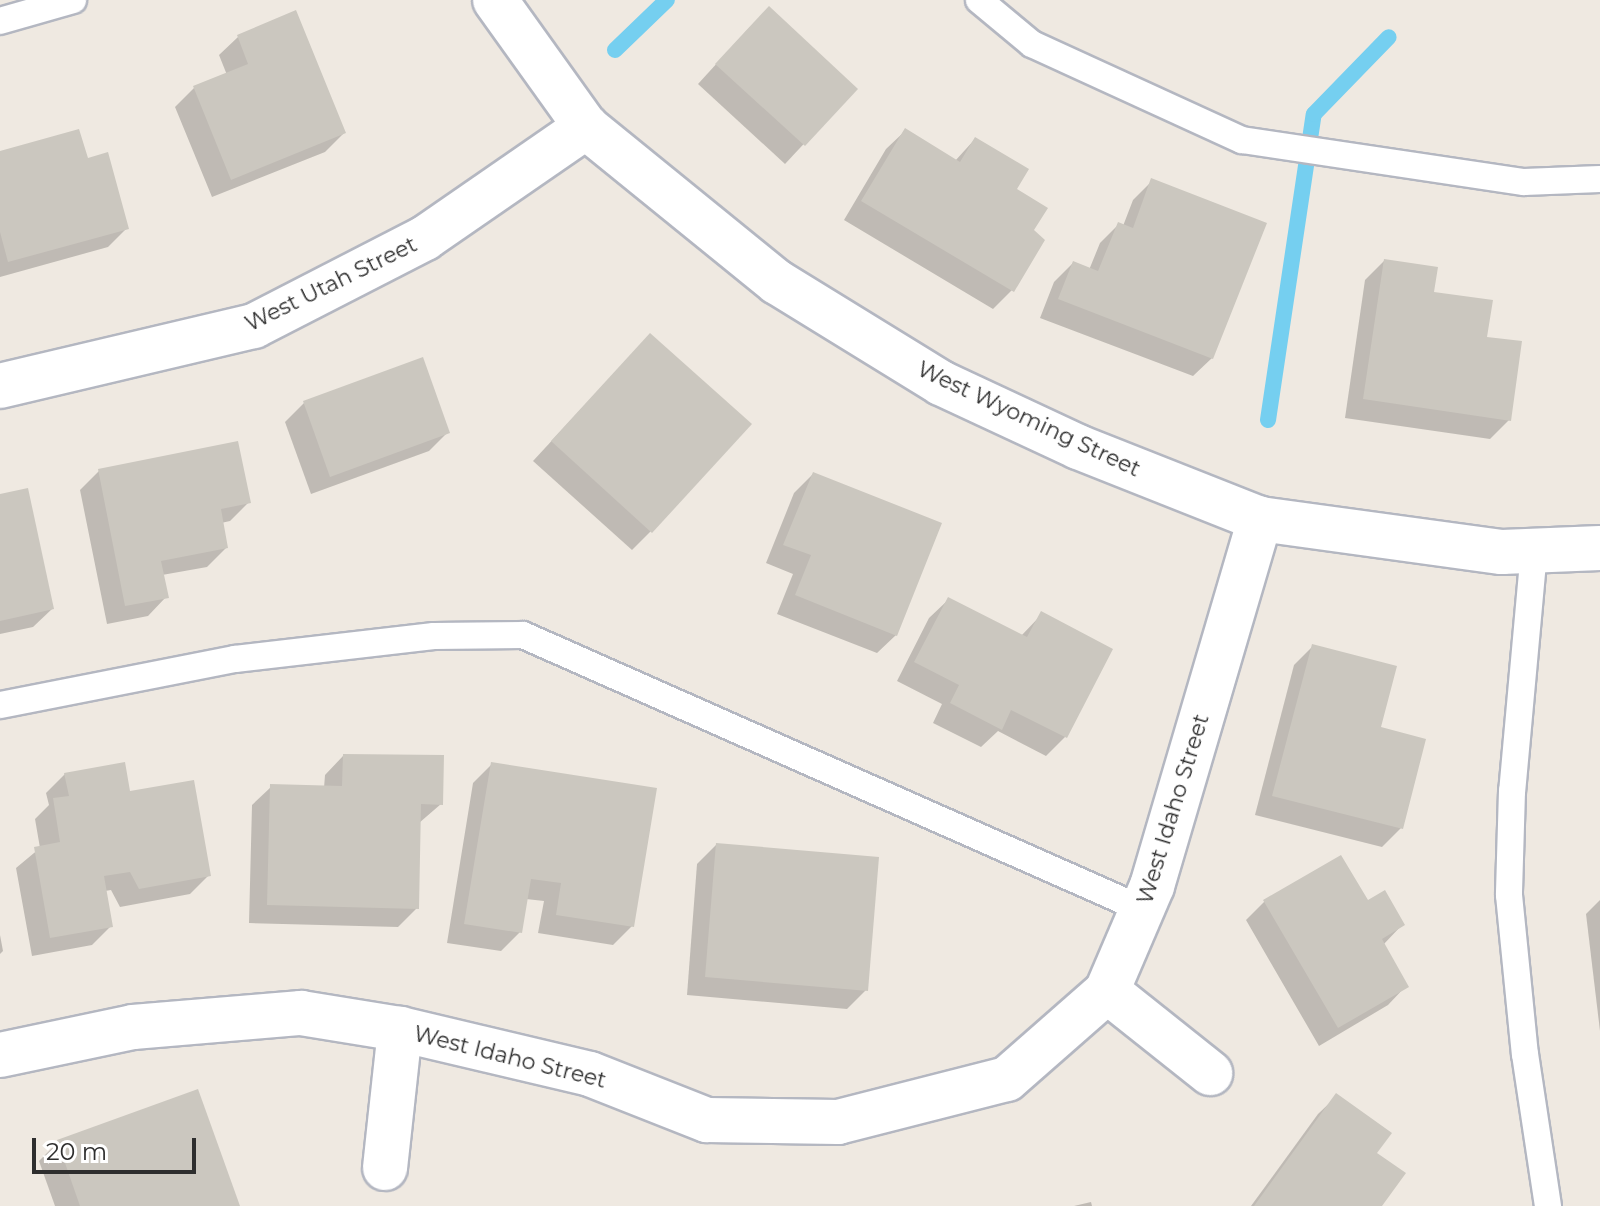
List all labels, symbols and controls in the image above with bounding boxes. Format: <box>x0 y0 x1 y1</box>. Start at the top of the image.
street label: West Utah Street <box>241 231 421 337</box>
street label: West Wyoming Street <box>913 356 1145 482</box>
street label: West Idaho Street <box>1132 711 1214 907</box>
street label: West Idaho Street <box>411 1020 609 1094</box>
scale bar <box>36 1122 200 1172</box>
text: 20 m <box>46 1137 107 1166</box>

